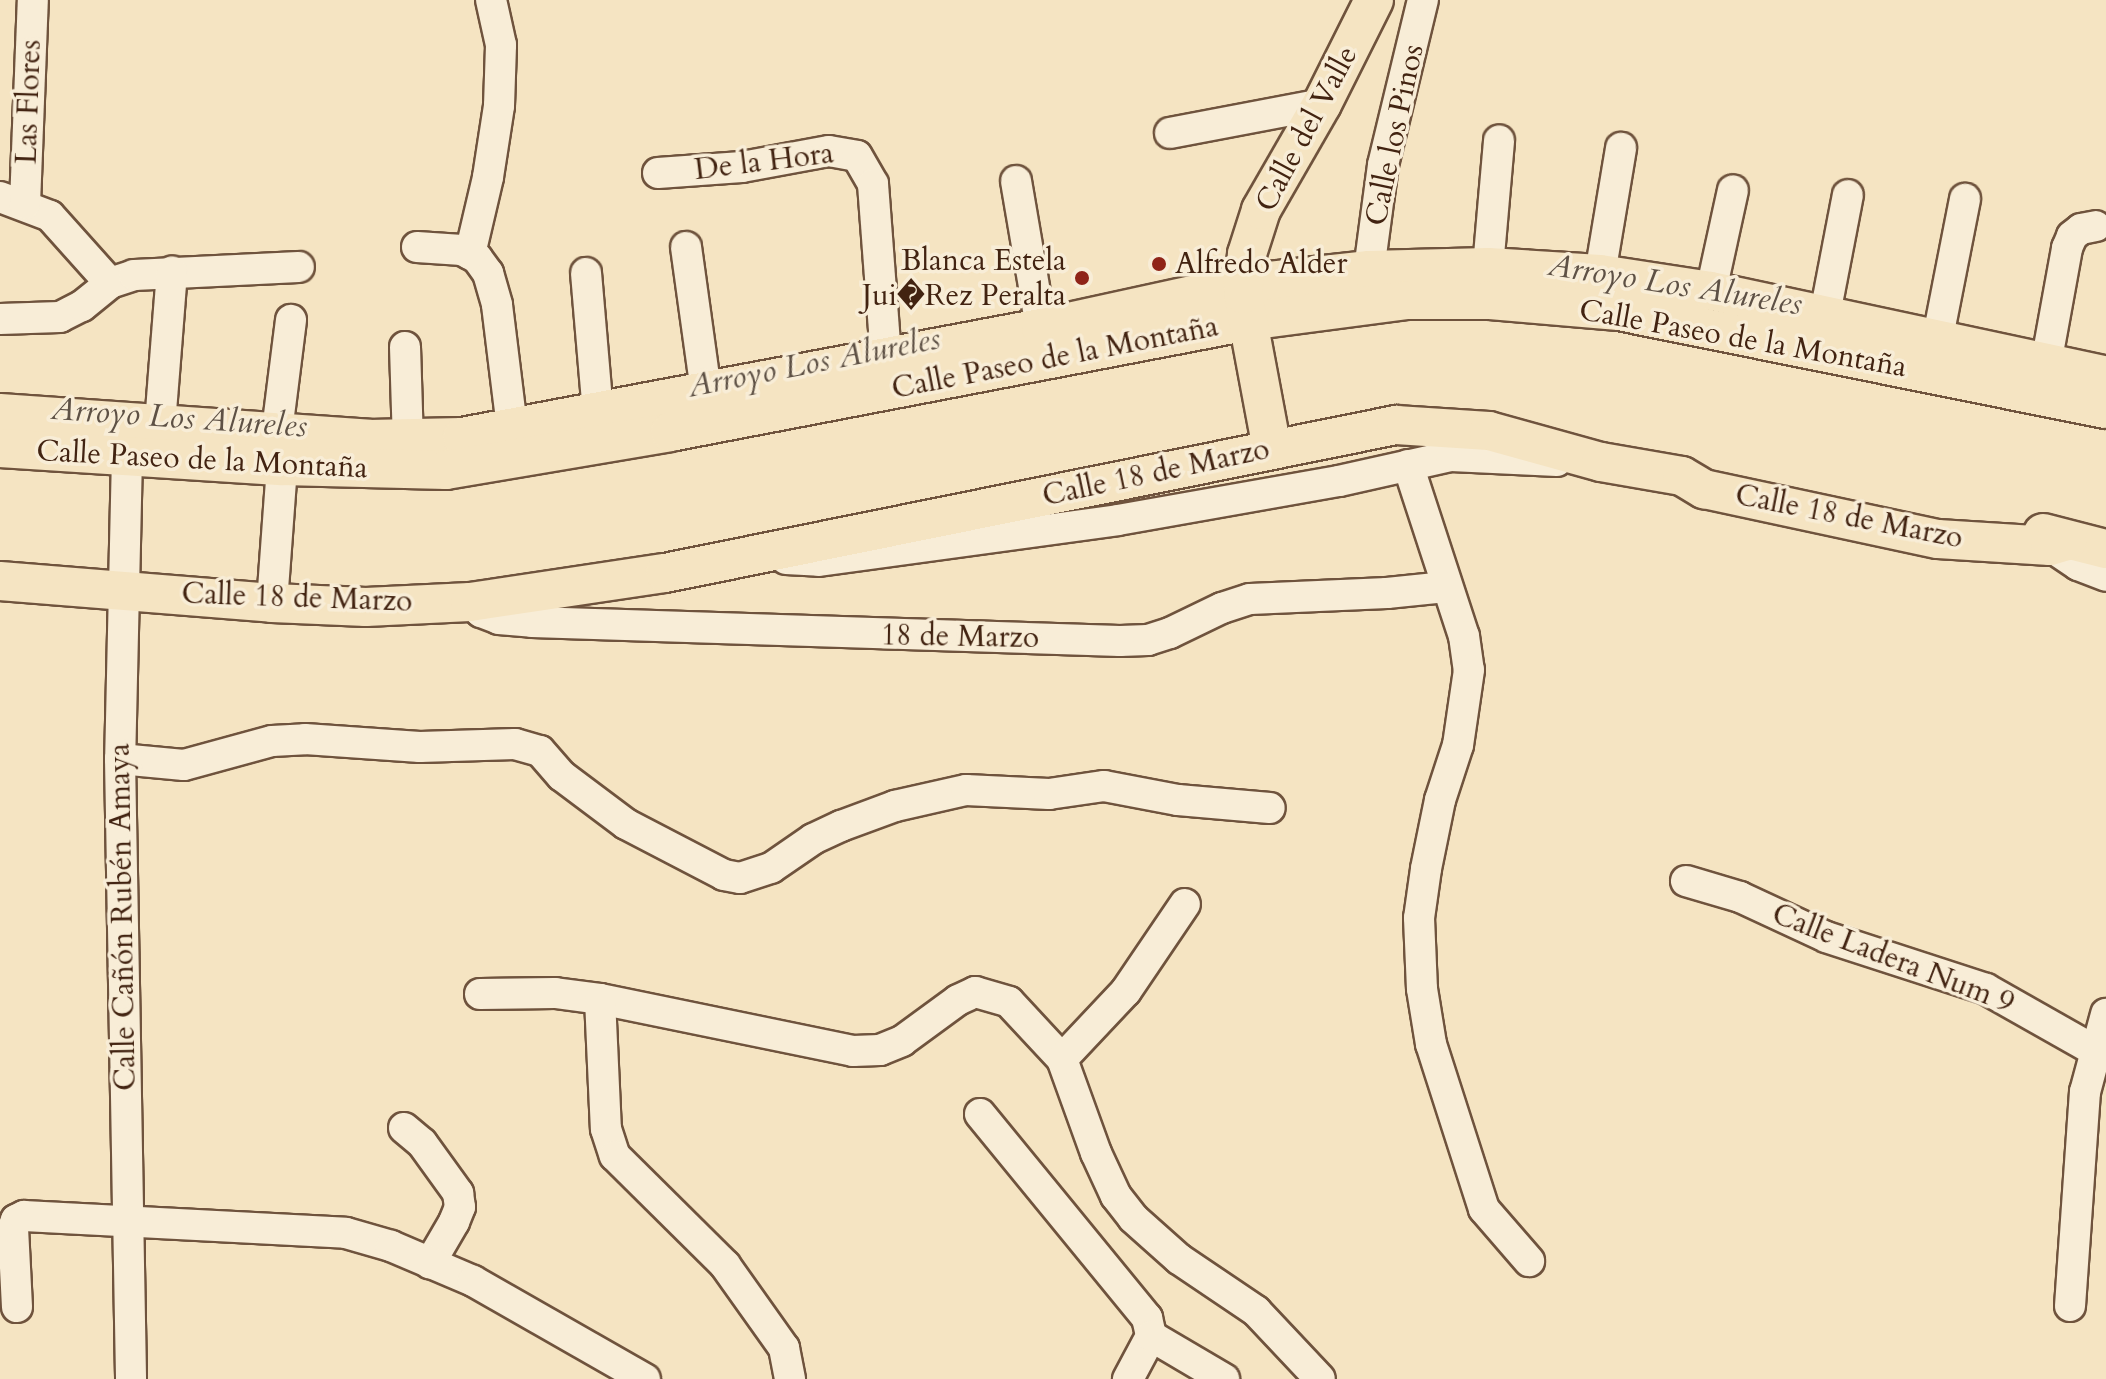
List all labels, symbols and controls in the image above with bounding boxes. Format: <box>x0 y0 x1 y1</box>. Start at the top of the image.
street label: Las Flores <box>9 39 49 165</box>
street label: Calle del Valle <box>1248 40 1366 218</box>
street label: Calle los Pinos <box>1358 41 1432 229</box>
street label: De la Hora <box>692 136 836 188</box>
place label: Blanca Estela Jui�Rez Peralta <box>862 243 1066 314</box>
place label: Alfredo Alder <box>1175 246 1347 282</box>
water label: Arroyo Los Alureles <box>1545 246 1805 324</box>
marker: Alfredo Alder <box>1150 255 1168 273</box>
marker: Blanca Estela Jui�Rez Peralta <box>1073 269 1091 287</box>
street label: Calle Paseo de la Montaña <box>1577 292 1909 386</box>
street label: Calle Paseo de la Montaña <box>889 309 1221 407</box>
water label: Arroyo Los Alureles <box>684 320 944 406</box>
water label: Arroyo Los Alureles <box>50 390 308 446</box>
street label: Calle 18 de Marzo <box>1039 431 1273 515</box>
street label: Calle Paseo de la Montaña <box>35 433 369 487</box>
street label: Calle 18 de Marzo <box>1732 477 1966 557</box>
street label: Calle 18 de Marzo <box>181 576 413 620</box>
street label: 18 de Marzo <box>881 618 1039 656</box>
street label: Calle Cañón Rubén Amaya <box>102 743 144 1091</box>
street label: Calle Ladera Num 9 <box>1767 896 2019 1022</box>

